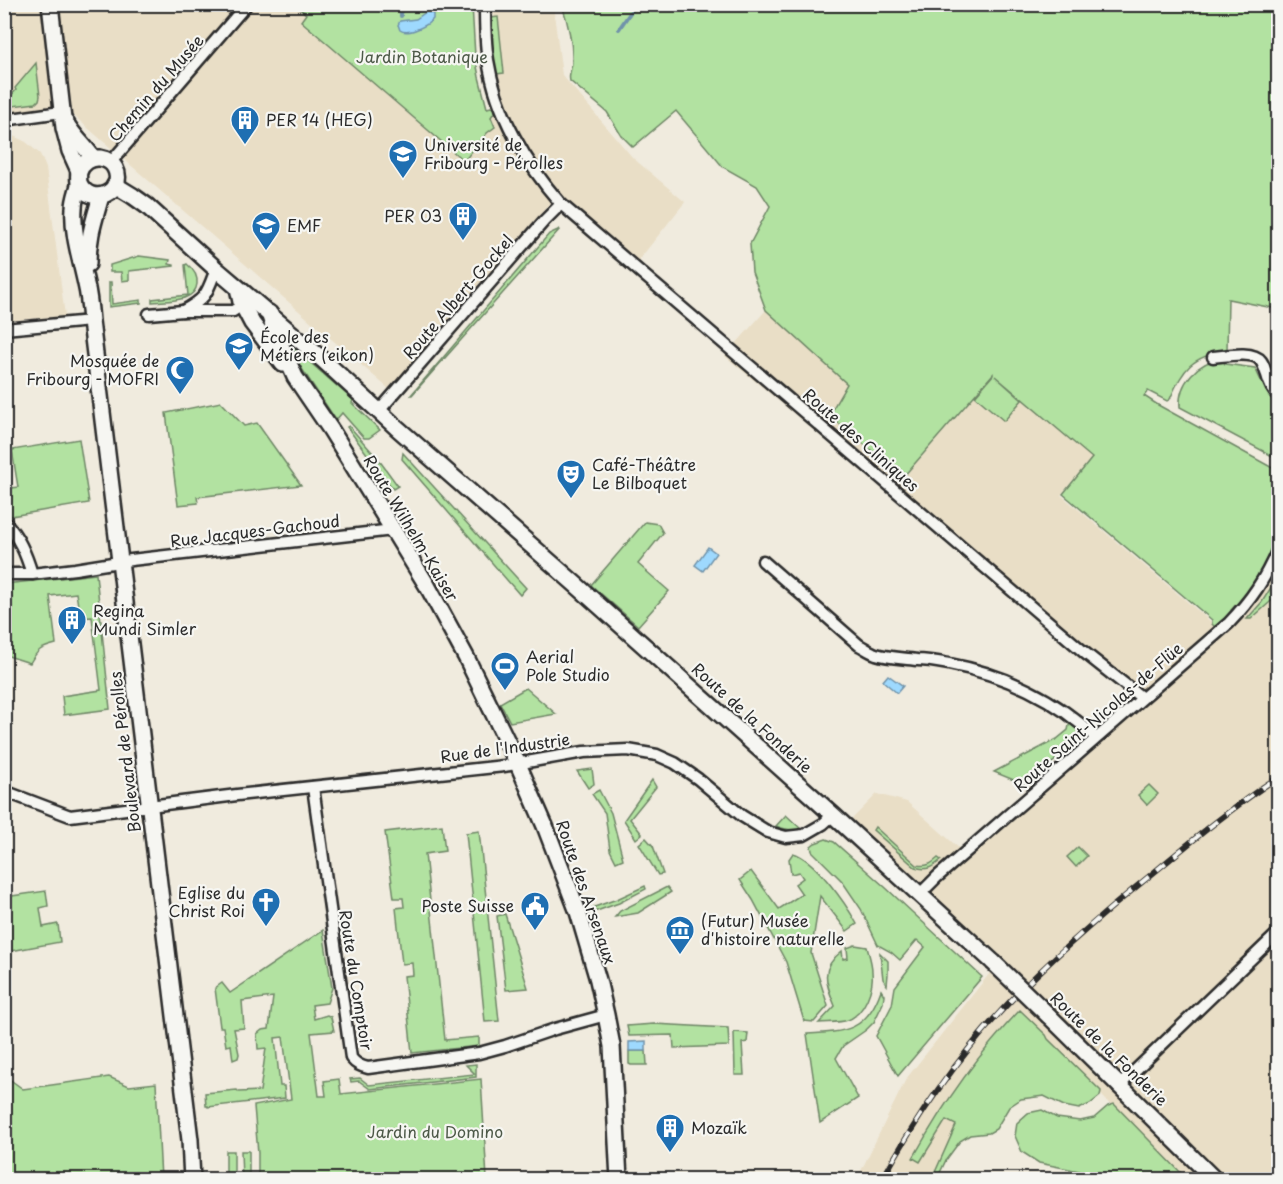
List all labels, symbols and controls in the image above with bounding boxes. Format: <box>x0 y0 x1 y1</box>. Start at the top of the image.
street label: Chemin du Musée <box>102 29 209 146</box>
park label: Jardin Botanique <box>356 44 488 68</box>
building icon: PER 14 (HEG) <box>229 104 261 146</box>
place label: PER 14 (HEG) <box>266 107 373 131</box>
place label: Université de Fribourg - Pérolles <box>424 132 563 174</box>
school or university icon: Université de Fribourg - Pérolles <box>387 138 419 180</box>
building icon: PER 03 <box>447 200 479 242</box>
place label: PER 03 <box>384 203 442 227</box>
school or university icon: EMF <box>250 210 282 252</box>
place label: EMF <box>287 213 321 237</box>
street label: Route Albert-Gockel <box>396 229 518 364</box>
place label: École des Métiers (eikon) <box>260 324 374 366</box>
school or university icon: École des Métiers (eikon) <box>223 330 255 372</box>
place label: Mosquée de Fribourg - MOFRI <box>26 348 159 390</box>
mosque icon: Mosquée de Fribourg - MOFRI <box>164 354 196 396</box>
street label: Route des Cliniques <box>798 382 925 497</box>
street label: Route Wilhelm-Kaiser <box>359 450 465 606</box>
place label: Café-Théâtre Le Bilboquet <box>592 452 696 494</box>
theatre icon: Café-Théâtre Le Bilboquet <box>555 458 587 500</box>
street label: Rue Jacques-Gachoud <box>169 508 341 552</box>
place label: Regina Mundi Simler <box>93 598 197 640</box>
building icon: Regina Mundi Simler <box>56 604 88 646</box>
street label: Route Saint-Nicolas-de-Flüe <box>1007 636 1188 797</box>
place label: Aerial Pole Studio <box>526 644 610 686</box>
sports icon: Aerial Pole Studio <box>489 650 521 692</box>
street label: Route de la Fonderie <box>687 656 819 778</box>
street label: Boulevard de Pérolles <box>102 670 146 834</box>
street label: Rue de l'Industrie <box>439 726 571 768</box>
street label: Route des Arsenaux <box>551 816 623 967</box>
place label: Eglise du Christ Roi <box>169 880 245 922</box>
church icon: Eglise du Christ Roi <box>250 886 282 928</box>
public building icon: Poste Suisse <box>519 890 551 932</box>
place label: Poste Suisse <box>421 893 514 917</box>
street label: Route du Comptoir <box>334 908 380 1053</box>
place label: (Futur) Musée d'histoire naturelle <box>701 908 845 950</box>
museum icon: (Futur) Musée d'histoire naturelle <box>664 914 696 956</box>
street label: Route de la Fonderie <box>1045 986 1174 1111</box>
building icon: Mozaïk <box>654 1112 686 1154</box>
place label: Mozaïk <box>691 1115 747 1139</box>
park label: Jardin du Domino <box>367 1119 503 1143</box>

